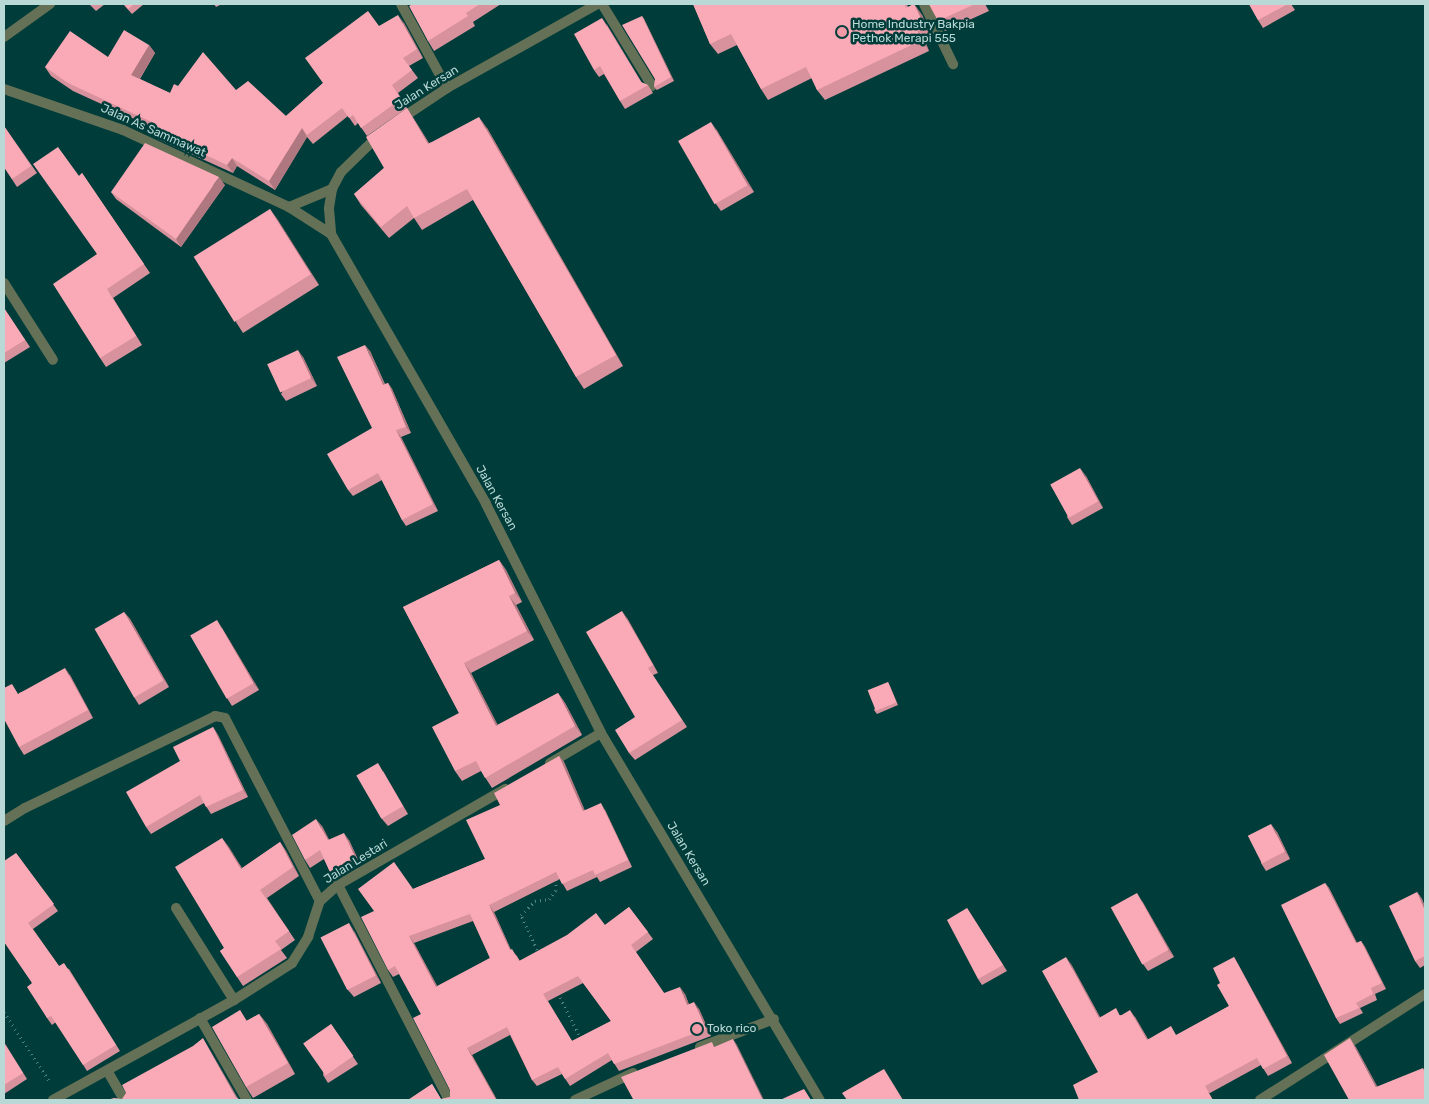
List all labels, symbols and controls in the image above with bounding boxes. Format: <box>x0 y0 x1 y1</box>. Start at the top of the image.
place label: Home Industry Bakpia Pethok Merapi 555 <box>852 18 975 46</box>
marker: Home Industry Bakpia Pethok Merapi 555 <box>836 26 848 38</box>
street label: Jalan Kersan <box>393 63 461 113</box>
street label: Jalan As Sammawat <box>98 101 208 161</box>
street label: Jalan Kersan <box>472 463 520 533</box>
street label: Jalan Kersan <box>663 819 713 889</box>
street label: Jalan Lestari <box>322 837 390 887</box>
place label: Toko rico <box>707 1022 756 1036</box>
marker: Toko rico <box>691 1023 703 1035</box>

